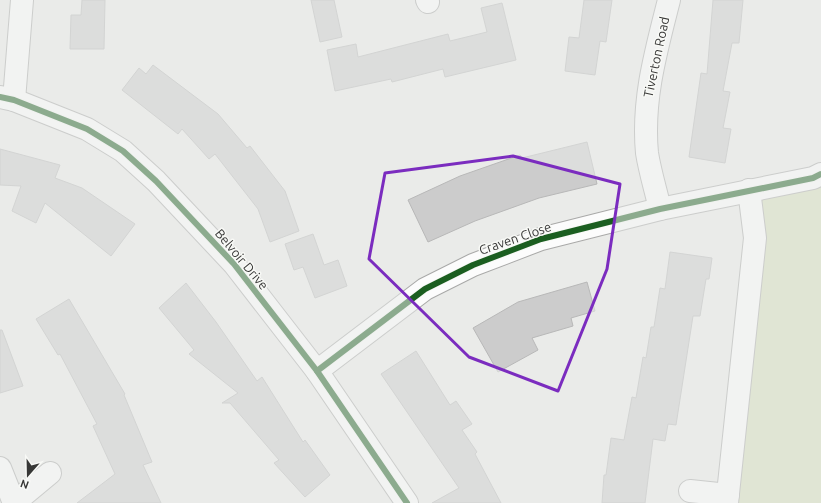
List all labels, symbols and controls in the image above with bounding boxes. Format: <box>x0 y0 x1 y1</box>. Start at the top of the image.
street label: Tiverton Road <box>641 15 671 99</box>
street label: Craven Close <box>477 219 553 257</box>
street label: Belvoir Drive <box>213 226 271 292</box>
north arrow <box>8 455 48 495</box>
text: N <box>19 477 30 491</box>

